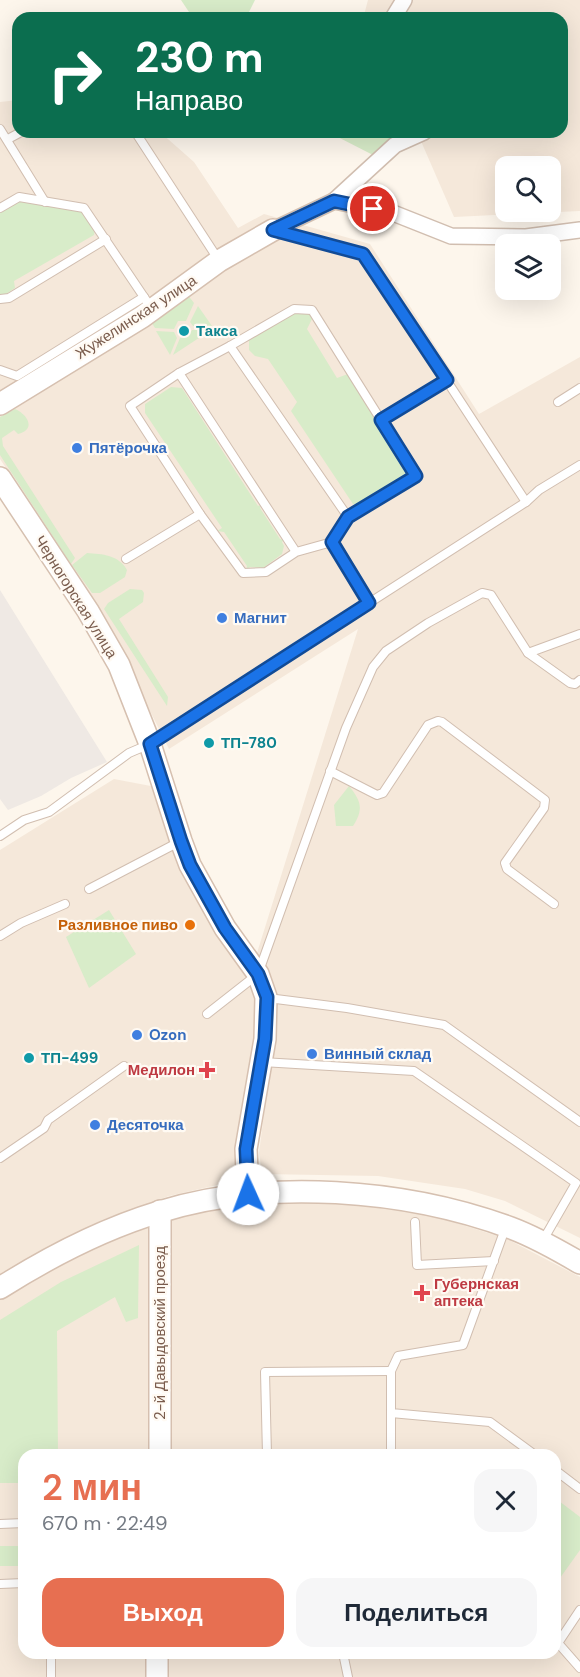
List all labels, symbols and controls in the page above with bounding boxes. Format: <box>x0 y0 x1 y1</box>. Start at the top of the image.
text: 230 m <box>135 30 264 85</box>
icon: right <box>36 36 114 114</box>
text: Направо <box>135 83 243 118</box>
map controls <box>495 156 561 300</box>
button: search <box>495 156 561 222</box>
pin <box>347 183 398 234</box>
icon: arrive <box>356 192 389 225</box>
button: layers <box>495 234 561 300</box>
street label: Жужелинская улица <box>72 270 201 364</box>
place label: Такса <box>196 321 238 341</box>
marker: Такса <box>177 324 191 338</box>
place label: Пятёрочка <box>89 438 167 458</box>
marker: Пятёрочка <box>70 441 84 455</box>
street label: Черногорская улица <box>30 532 122 663</box>
place label: Магнит <box>234 608 287 628</box>
marker: Магнит <box>215 611 229 625</box>
place label: ТП-780 <box>221 733 277 753</box>
marker: ТП-780 <box>202 736 216 750</box>
place label: Разливное пиво <box>58 915 178 935</box>
marker: Разливное пиво <box>183 918 197 932</box>
place label: Ozon <box>149 1025 187 1045</box>
marker: Ozon <box>130 1028 144 1042</box>
place label: Винный склад <box>324 1044 432 1064</box>
marker: Винный склад <box>305 1047 319 1061</box>
place label: ТП-499 <box>41 1048 98 1068</box>
marker: ТП-499 <box>22 1051 36 1065</box>
place label: Медилон <box>128 1060 195 1080</box>
marker: Медилон <box>200 1063 214 1077</box>
place label: Десяточка <box>107 1115 184 1135</box>
marker: Десяточка <box>88 1118 102 1132</box>
position arrow <box>216 1162 280 1226</box>
street label: 2-й Давыдовский проезд <box>150 1246 170 1420</box>
place label: Губернская аптека <box>434 1274 519 1311</box>
marker: Губернская аптека <box>415 1286 429 1300</box>
text: 2 мин <box>42 1464 142 1511</box>
button: close <box>474 1469 537 1532</box>
text: 670 m · 22:49 <box>42 1510 168 1536</box>
button: Выход <box>42 1578 284 1647</box>
button: Поделиться <box>296 1578 537 1647</box>

